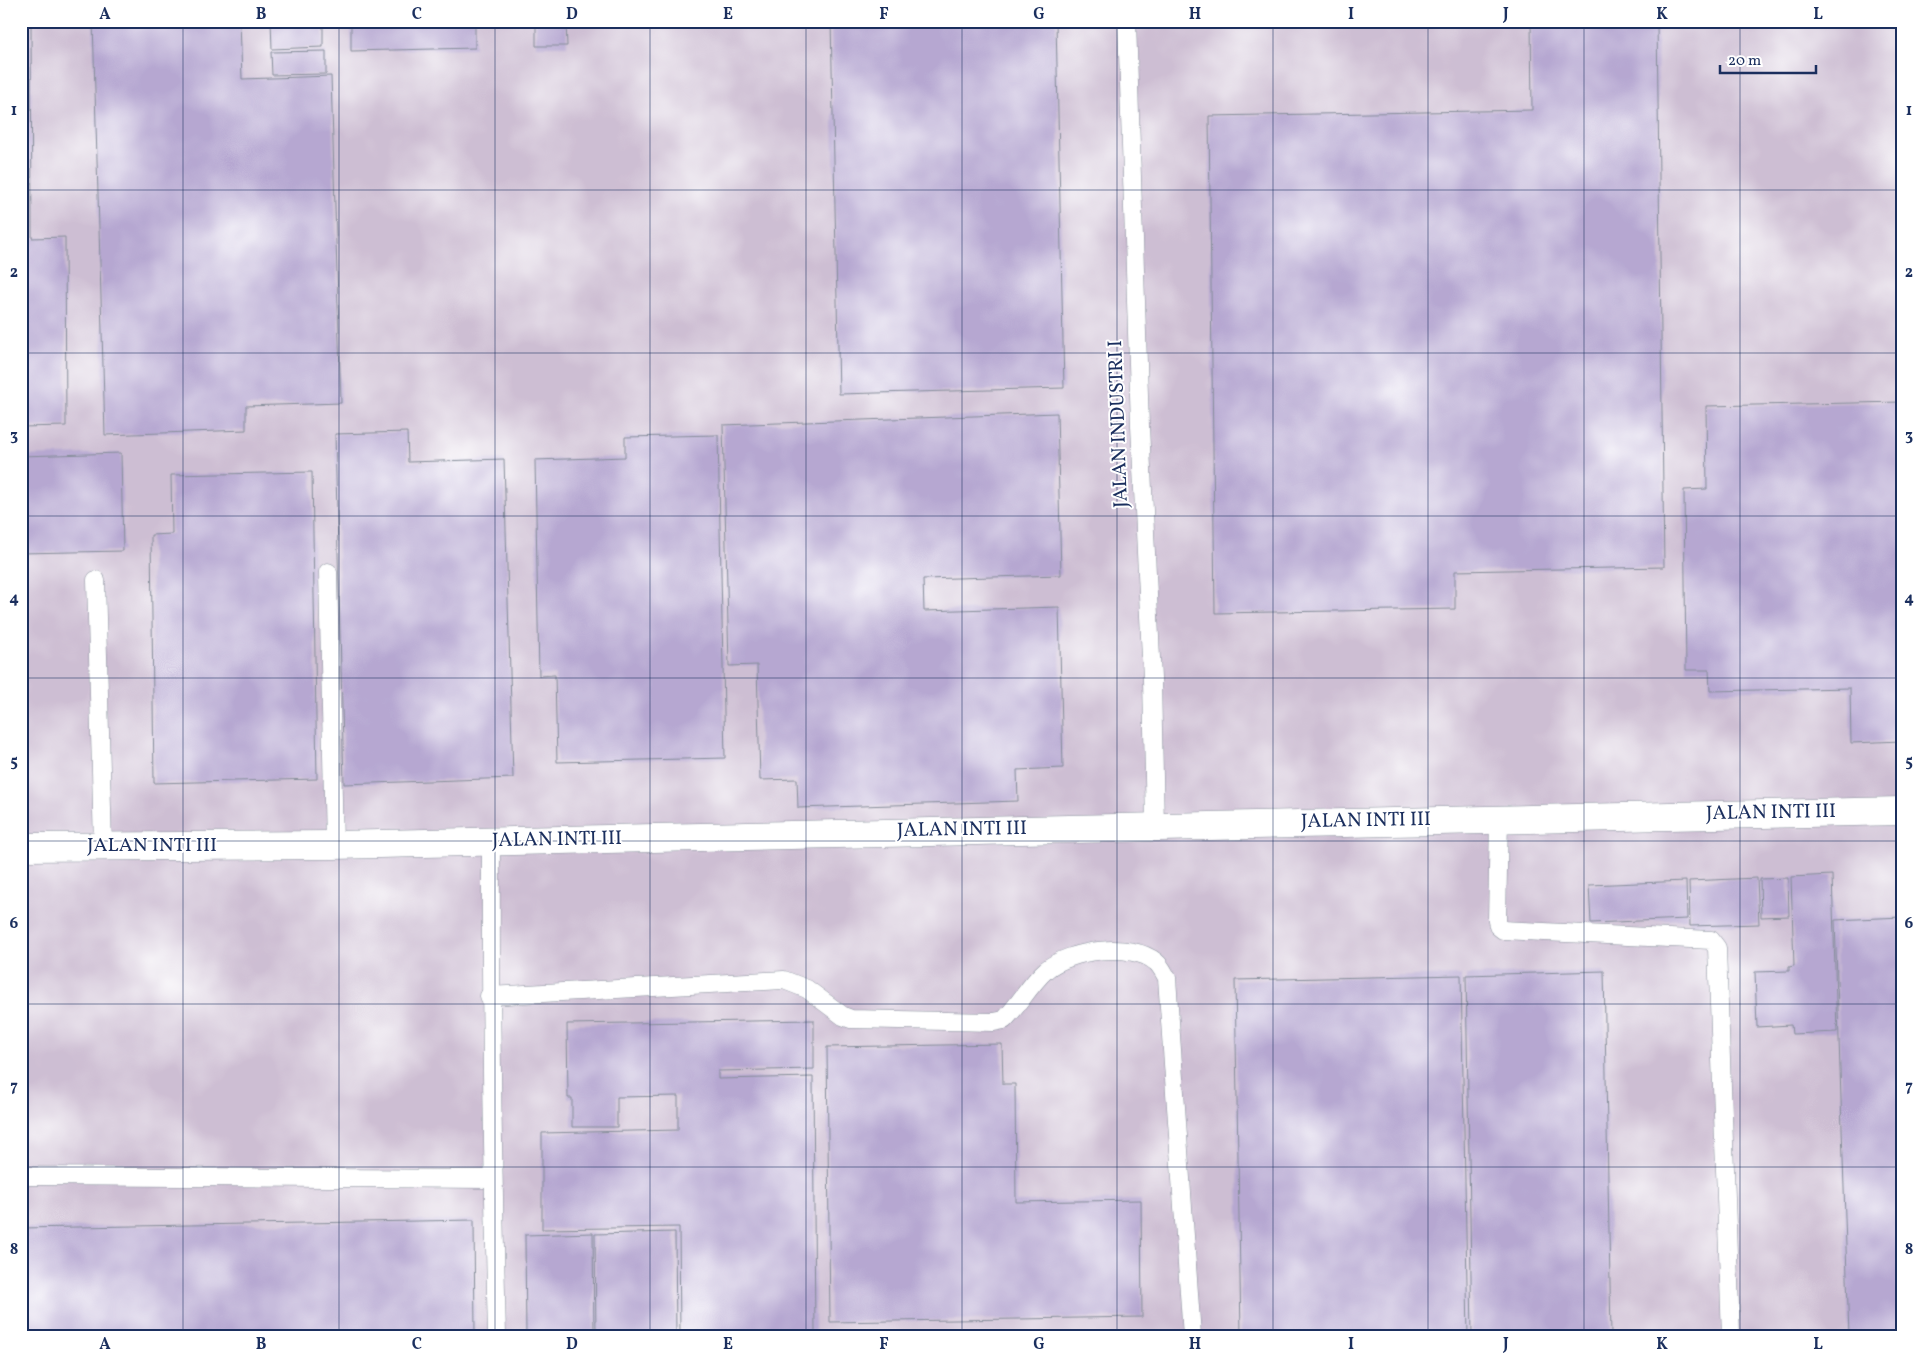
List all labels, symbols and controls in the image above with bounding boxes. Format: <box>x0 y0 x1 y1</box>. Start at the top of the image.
text: A <box>99 4 111 26</box>
text: B <box>256 4 267 26</box>
text: C <box>412 4 422 26</box>
text: D <box>566 4 578 26</box>
text: E <box>723 4 733 26</box>
text: F <box>879 4 889 26</box>
text: G <box>1033 4 1045 26</box>
text: H <box>1189 4 1201 26</box>
text: I <box>1348 4 1354 26</box>
text: J <box>1502 4 1509 26</box>
text: K <box>1656 4 1668 26</box>
text: L <box>1813 4 1823 26</box>
scale bar <box>1720 42 1817 74</box>
text: 20 m <box>1728 51 1761 72</box>
text: 1 <box>11 100 17 122</box>
text: 1 <box>1906 100 1912 122</box>
text: 2 <box>10 262 18 284</box>
text: 2 <box>1905 262 1913 284</box>
street label: JALAN INDUSTRI I <box>1102 340 1136 508</box>
text: 3 <box>10 425 18 447</box>
text: 3 <box>1905 425 1913 447</box>
text: 4 <box>9 588 19 610</box>
text: 4 <box>1904 588 1914 610</box>
text: 5 <box>10 751 18 773</box>
text: 5 <box>1905 751 1913 773</box>
street label: JALAN INTI III <box>1706 798 1836 828</box>
street label: JALAN INTI III <box>1301 806 1431 836</box>
street label: JALAN INTI III <box>897 815 1027 845</box>
street label: JALAN INTI III <box>492 825 622 855</box>
street label: JALAN INTI III <box>87 832 217 860</box>
text: 6 <box>10 913 19 935</box>
text: 6 <box>1905 913 1914 935</box>
text: 7 <box>10 1076 18 1098</box>
text: 7 <box>1905 1076 1913 1098</box>
text: 8 <box>10 1239 18 1261</box>
text: 8 <box>1905 1239 1913 1261</box>
text: A <box>99 1334 111 1356</box>
text: B <box>256 1334 267 1356</box>
text: C <box>412 1334 422 1356</box>
text: D <box>566 1334 578 1356</box>
text: E <box>723 1334 733 1356</box>
text: F <box>879 1334 889 1356</box>
text: G <box>1033 1334 1045 1356</box>
text: H <box>1189 1334 1201 1356</box>
text: I <box>1348 1334 1354 1356</box>
text: J <box>1502 1334 1509 1356</box>
text: K <box>1656 1334 1668 1356</box>
text: L <box>1813 1334 1823 1356</box>

